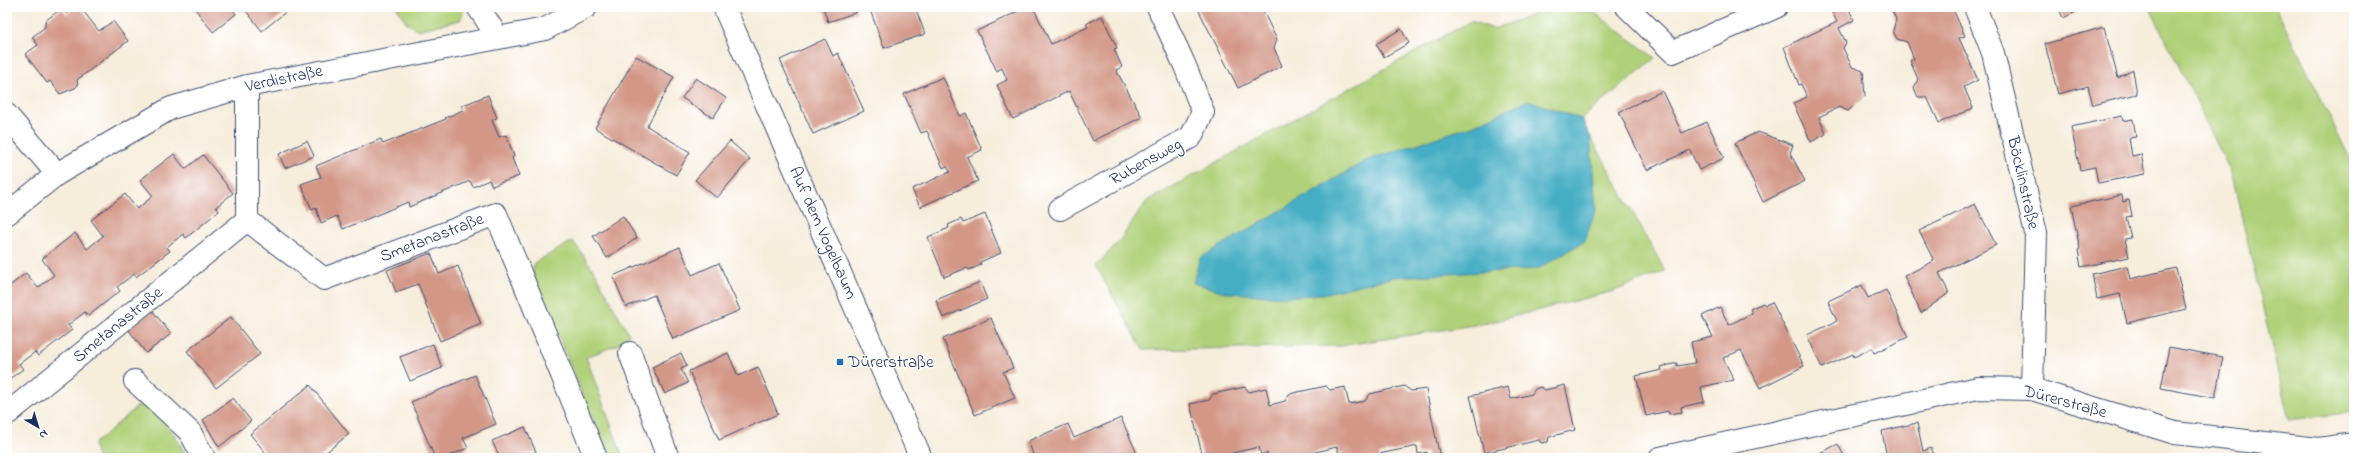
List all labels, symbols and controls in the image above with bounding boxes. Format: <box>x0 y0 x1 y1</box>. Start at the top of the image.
street label: Verdistraße <box>242 59 326 100</box>
street label: Rubensweg <box>1105 132 1188 194</box>
street label: Böcklinstraße <box>2000 133 2046 232</box>
street label: Auf dem Vogelbaum <box>781 163 863 304</box>
street label: Smetanastraße <box>376 207 488 269</box>
street label: Smetanastraße <box>68 281 169 369</box>
place label: Dürerstraße <box>847 350 934 375</box>
marker: Dürerstraße <box>835 357 845 367</box>
street label: Dürerstraße <box>2019 379 2110 425</box>
north arrow <box>18 407 58 447</box>
text: N <box>36 425 51 443</box>

